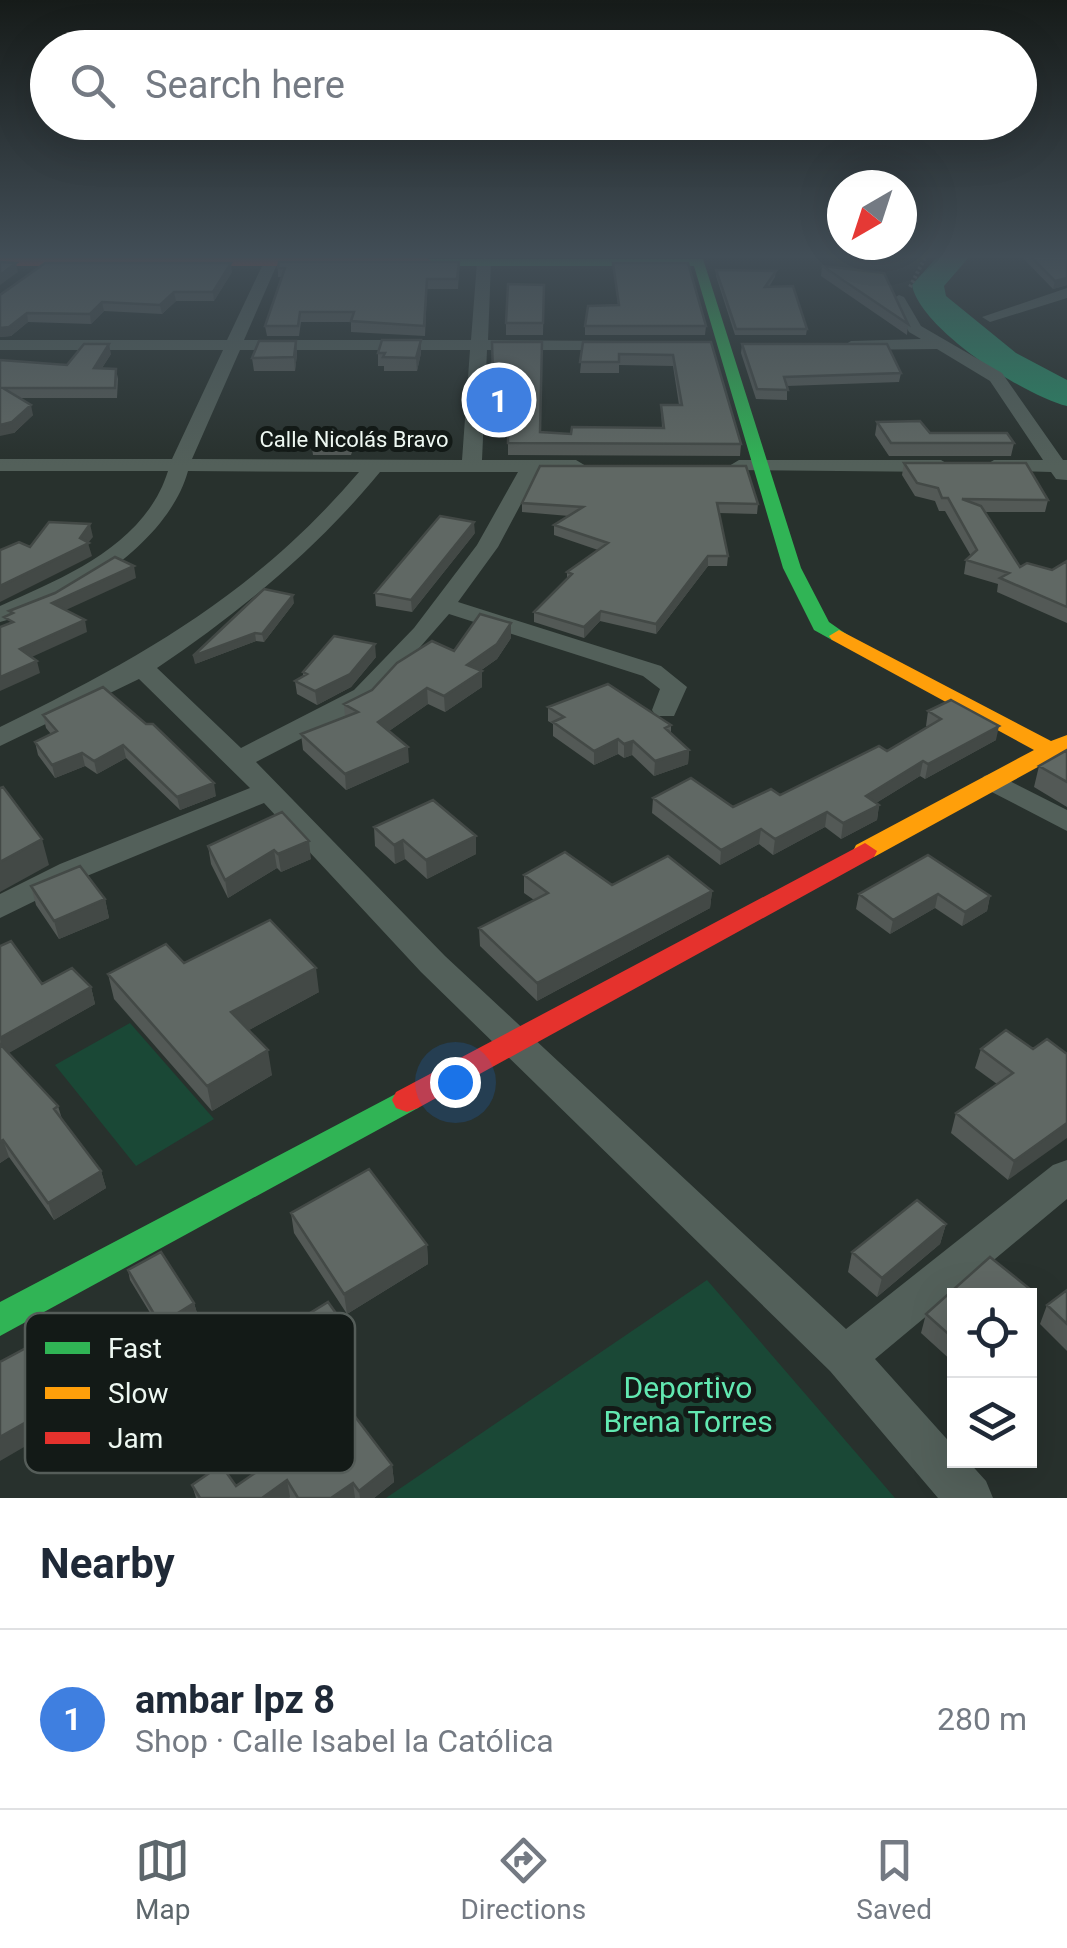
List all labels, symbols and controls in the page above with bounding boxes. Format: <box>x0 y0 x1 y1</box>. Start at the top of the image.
search box <box>30 30 1037 140</box>
icon: search <box>65 58 120 113</box>
text: Search here <box>145 63 345 107</box>
north arrow <box>827 170 917 260</box>
pin: 1 <box>466 362 532 438</box>
street label: Calle Nicolás Bravo <box>260 427 448 452</box>
your location <box>430 1057 481 1108</box>
map controls <box>947 1288 1037 1468</box>
button: locate <box>947 1288 1037 1378</box>
legend <box>25 1313 355 1473</box>
text: Fast <box>108 1332 162 1365</box>
park label: Deportivo Brena Torres <box>603 1370 773 1439</box>
text: Slow <box>108 1377 168 1410</box>
button: layers <box>947 1378 1037 1468</box>
text: Jam <box>108 1422 163 1455</box>
text: Nearby <box>40 1539 175 1588</box>
text: ambar lpz 8 <box>135 1678 335 1722</box>
text: 1 <box>63 1700 82 1738</box>
text: 280 m <box>937 1700 1027 1738</box>
text: Shop · Calle Isabel la Católica <box>135 1722 554 1760</box>
tab: Map <box>135 1833 190 1926</box>
tab: Directions <box>460 1833 586 1926</box>
tab: Saved <box>856 1833 932 1926</box>

